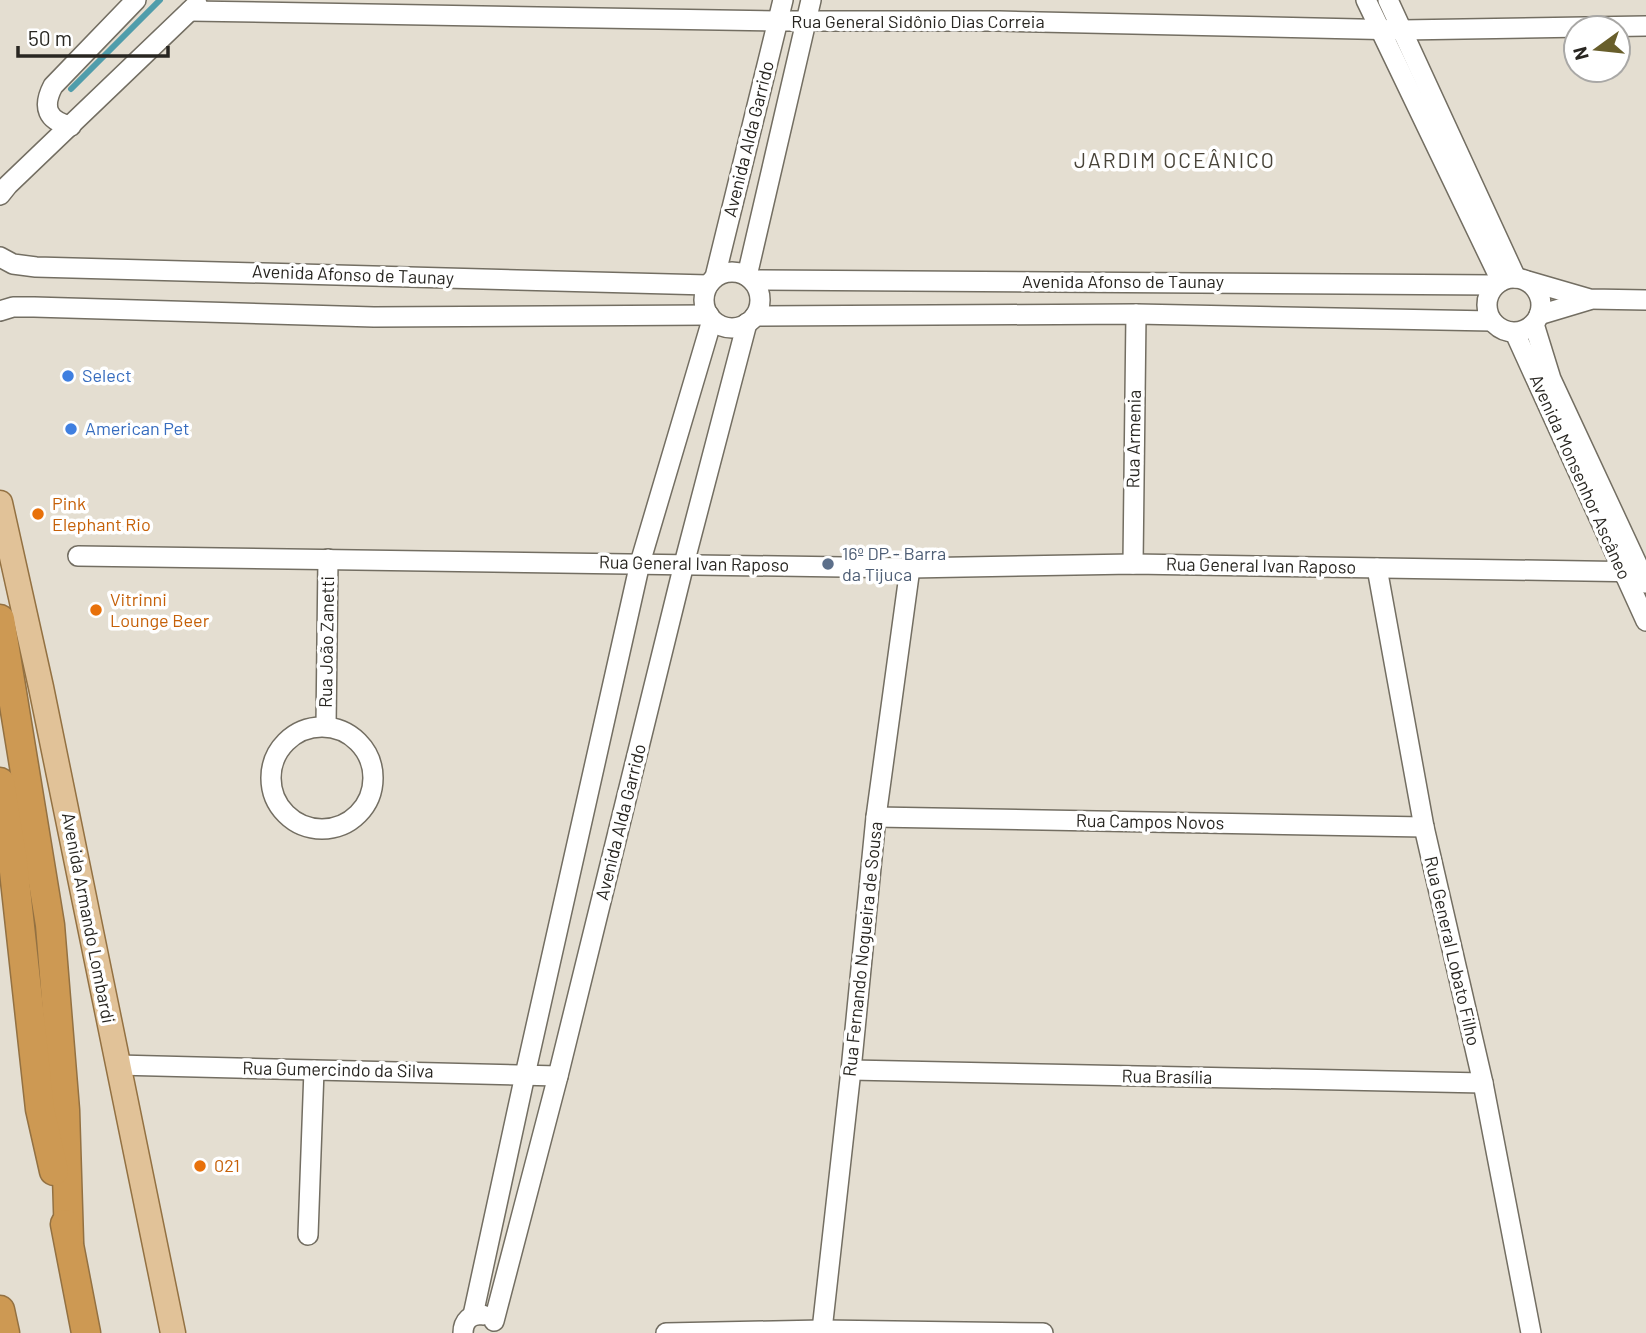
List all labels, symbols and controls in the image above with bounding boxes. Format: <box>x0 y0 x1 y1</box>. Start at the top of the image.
street label: Rua General Sidônio Dias Correia <box>791 10 1045 32</box>
scale bar <box>18 14 168 58</box>
north arrow <box>1562 14 1632 84</box>
text: 50 m <box>28 25 72 50</box>
text: N <box>1567 44 1593 63</box>
street label: Avenida Alda Garrido <box>718 58 778 219</box>
district label: JARDIM OCEÂNICO <box>1074 147 1276 172</box>
street label: Avenida Afonso de Taunay <box>252 259 454 289</box>
street label: Avenida Afonso de Taunay <box>1022 270 1224 292</box>
place label: Select <box>82 364 132 386</box>
marker: Select <box>60 368 76 384</box>
street label: Avenida Monsenhor Ascâneo <box>1526 371 1636 583</box>
street label: Rua Armenia <box>1121 389 1145 489</box>
place label: American Pet <box>85 417 190 439</box>
marker: American Pet <box>63 421 79 437</box>
place label: Pink Elephant Rio <box>52 492 151 535</box>
marker: Pink Elephant Rio <box>30 506 46 522</box>
place label: 16º DP - Barra da Tijuca <box>842 542 946 585</box>
street label: Rua General Ivan Raposo <box>599 550 789 576</box>
street label: Rua General Ivan Raposo <box>1166 552 1356 578</box>
marker: 16º DP - Barra da Tijuca <box>820 556 836 572</box>
street label: Rua João Zanetti <box>314 576 338 708</box>
place label: Vitrinni Lounge Beer <box>110 588 210 631</box>
marker: Vitrinni Lounge Beer <box>88 602 104 618</box>
street label: Avenida Alda Garrido <box>590 741 650 902</box>
street label: Rua Campos Novos <box>1076 809 1224 833</box>
street label: Avenida Armando Lombardi <box>58 810 120 1025</box>
street label: Rua Fernando Nogueira de Sousa <box>838 820 886 1078</box>
street label: Rua General Lobato Filho <box>1420 854 1485 1048</box>
street label: Rua Gumercindo da Silva <box>242 1056 434 1082</box>
street label: Rua Brasília <box>1121 1064 1213 1088</box>
place label: 021 <box>214 1154 240 1176</box>
marker: 021 <box>192 1158 208 1174</box>

